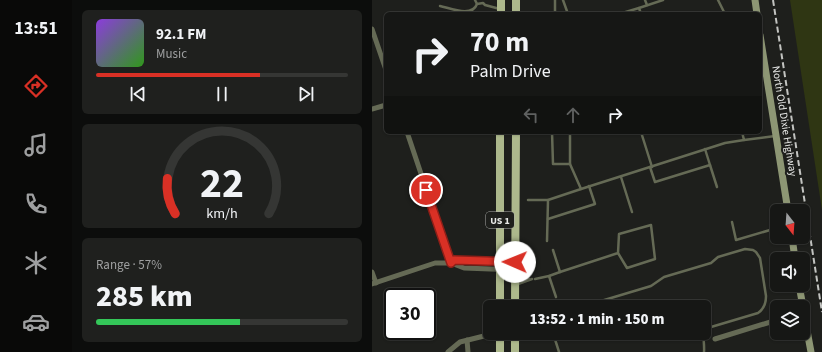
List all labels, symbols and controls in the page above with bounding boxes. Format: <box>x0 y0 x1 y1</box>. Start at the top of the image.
text: 13:51 <box>14 16 58 41</box>
text: 70 m <box>470 22 529 62</box>
text: 92.1 FM <box>156 24 207 45</box>
icon: right <box>404 28 456 80</box>
text: Music <box>156 45 187 63</box>
text: Palm Drive <box>470 59 551 84</box>
street label: North Old Dixie Highway <box>768 65 801 177</box>
icon: directions <box>22 72 50 100</box>
icon: previous <box>127 83 149 105</box>
icon: pause <box>211 83 233 105</box>
icon: next <box>295 83 317 105</box>
icon: left <box>520 104 542 126</box>
icon: ahead <box>562 104 584 126</box>
icon: right <box>604 104 626 126</box>
icon: music <box>22 131 50 159</box>
text: 22 <box>200 154 244 214</box>
pin <box>409 173 443 207</box>
icon: arrive <box>415 179 437 201</box>
icon: phone <box>22 190 50 218</box>
text: km/h <box>206 203 238 224</box>
north arrow <box>770 204 810 244</box>
map controls <box>770 204 810 340</box>
road number: US 1 <box>486 212 514 228</box>
position arrow <box>494 241 536 283</box>
icon: climate <box>22 249 50 277</box>
button: sound <box>770 252 810 292</box>
text: Range · 57% <box>96 256 162 274</box>
text: 285 km <box>96 275 193 318</box>
speed limit sign: 30 <box>384 288 436 340</box>
button: layers <box>770 300 810 340</box>
icon: car <box>22 308 50 336</box>
text: 13:52 · 1 min · 150 m <box>530 309 664 330</box>

